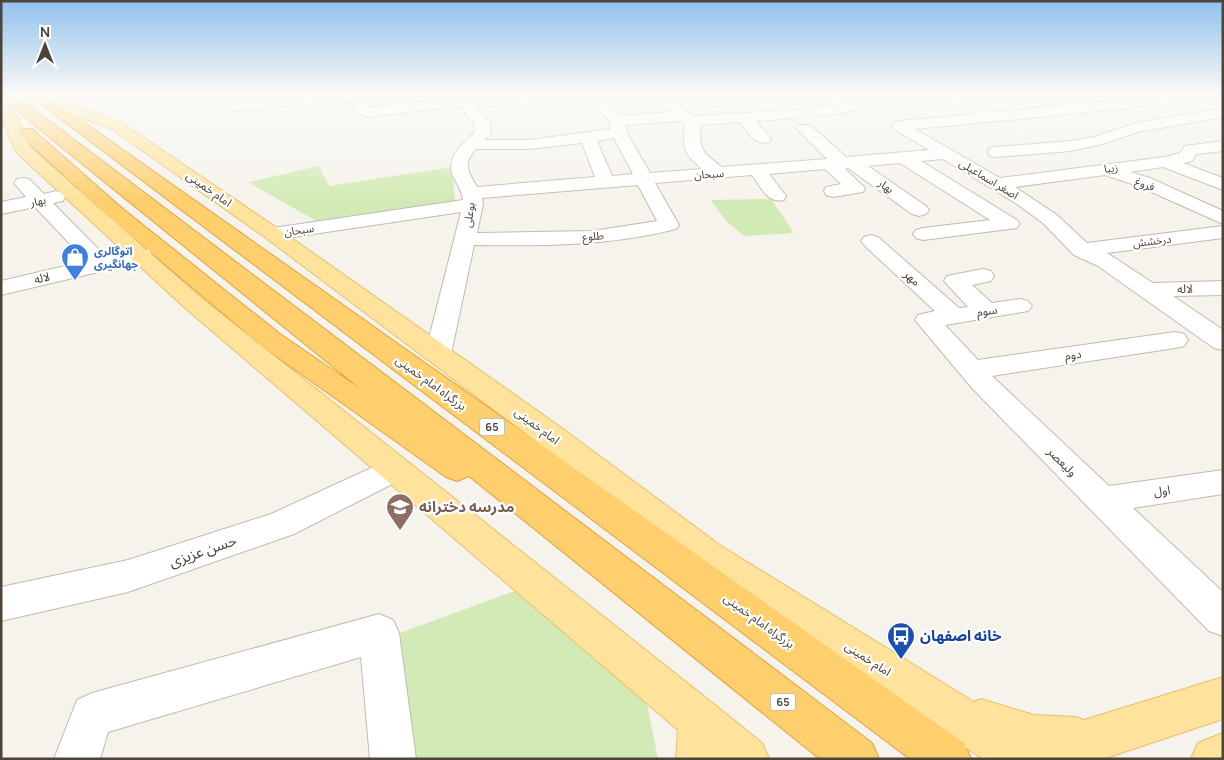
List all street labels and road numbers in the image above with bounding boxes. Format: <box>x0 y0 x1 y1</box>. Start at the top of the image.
street label: اصغر اسماعیلی <box>957 155 1022 202</box>
street label: زیبا <box>1103 159 1119 176</box>
street label: سبحان <box>693 165 725 182</box>
street label: امام خمینی <box>182 167 236 211</box>
street label: فروغ <box>1133 173 1157 195</box>
street label: بهار <box>875 174 897 196</box>
street label: بهار <box>28 192 47 210</box>
street label: بوعلی <box>459 201 478 228</box>
street label: سبحان <box>283 220 315 239</box>
street label: طلوع <box>582 227 604 245</box>
street label: درخشش <box>1132 231 1172 250</box>
street label: مهر <box>900 265 924 290</box>
street label: لاله <box>32 267 52 288</box>
street label: لاله <box>1177 280 1193 297</box>
street label: سوم <box>975 301 999 321</box>
street label: دوم <box>1063 345 1083 365</box>
street label: بزرگراه امام خمینی <box>392 351 470 415</box>
street label: امام خمینی <box>511 403 563 449</box>
road number: 65 <box>480 418 504 436</box>
street label: ولیعصر <box>1043 442 1081 480</box>
street label: اول <box>1153 481 1171 500</box>
street label: حسن عزیزی <box>166 529 240 572</box>
street label: بزرگراه امام خمینی <box>720 589 798 653</box>
street label: امام خمینی <box>841 637 895 681</box>
road number: 65 <box>770 694 796 710</box>

